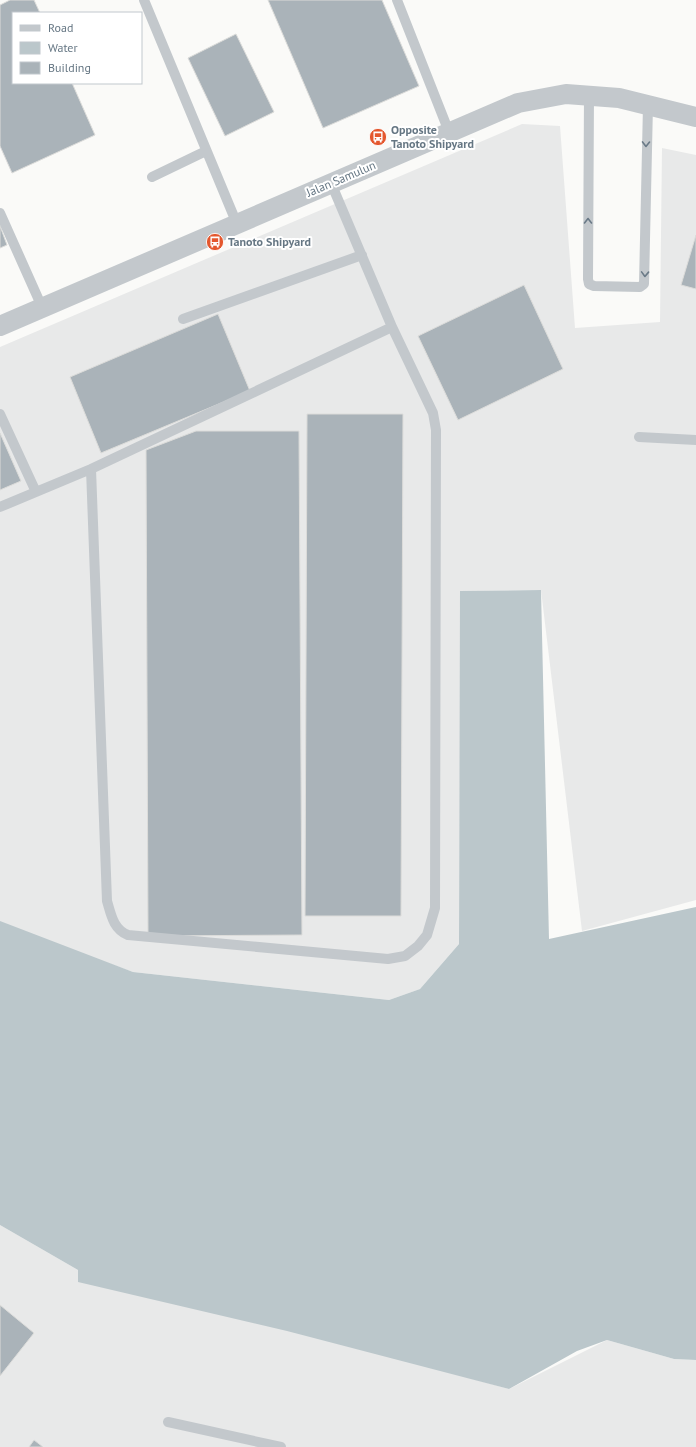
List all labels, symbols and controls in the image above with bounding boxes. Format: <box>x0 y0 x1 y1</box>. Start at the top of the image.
legend <box>12 12 142 84</box>
text: Road <box>48 20 73 35</box>
text: Water <box>48 40 78 55</box>
text: Building <box>48 60 91 75</box>
place label: Opposite Tanoto Shipyard <box>391 122 474 151</box>
bus stop icon: Opposite Tanoto Shipyard <box>368 127 388 147</box>
one-way arrow <box>642 141 650 147</box>
street label: Jalan Samulun <box>303 157 378 200</box>
one-way arrow <box>584 218 592 224</box>
bus stop icon: Tanoto Shipyard <box>205 232 225 252</box>
place label: Tanoto Shipyard <box>228 234 311 249</box>
one-way arrow <box>640 271 649 277</box>

